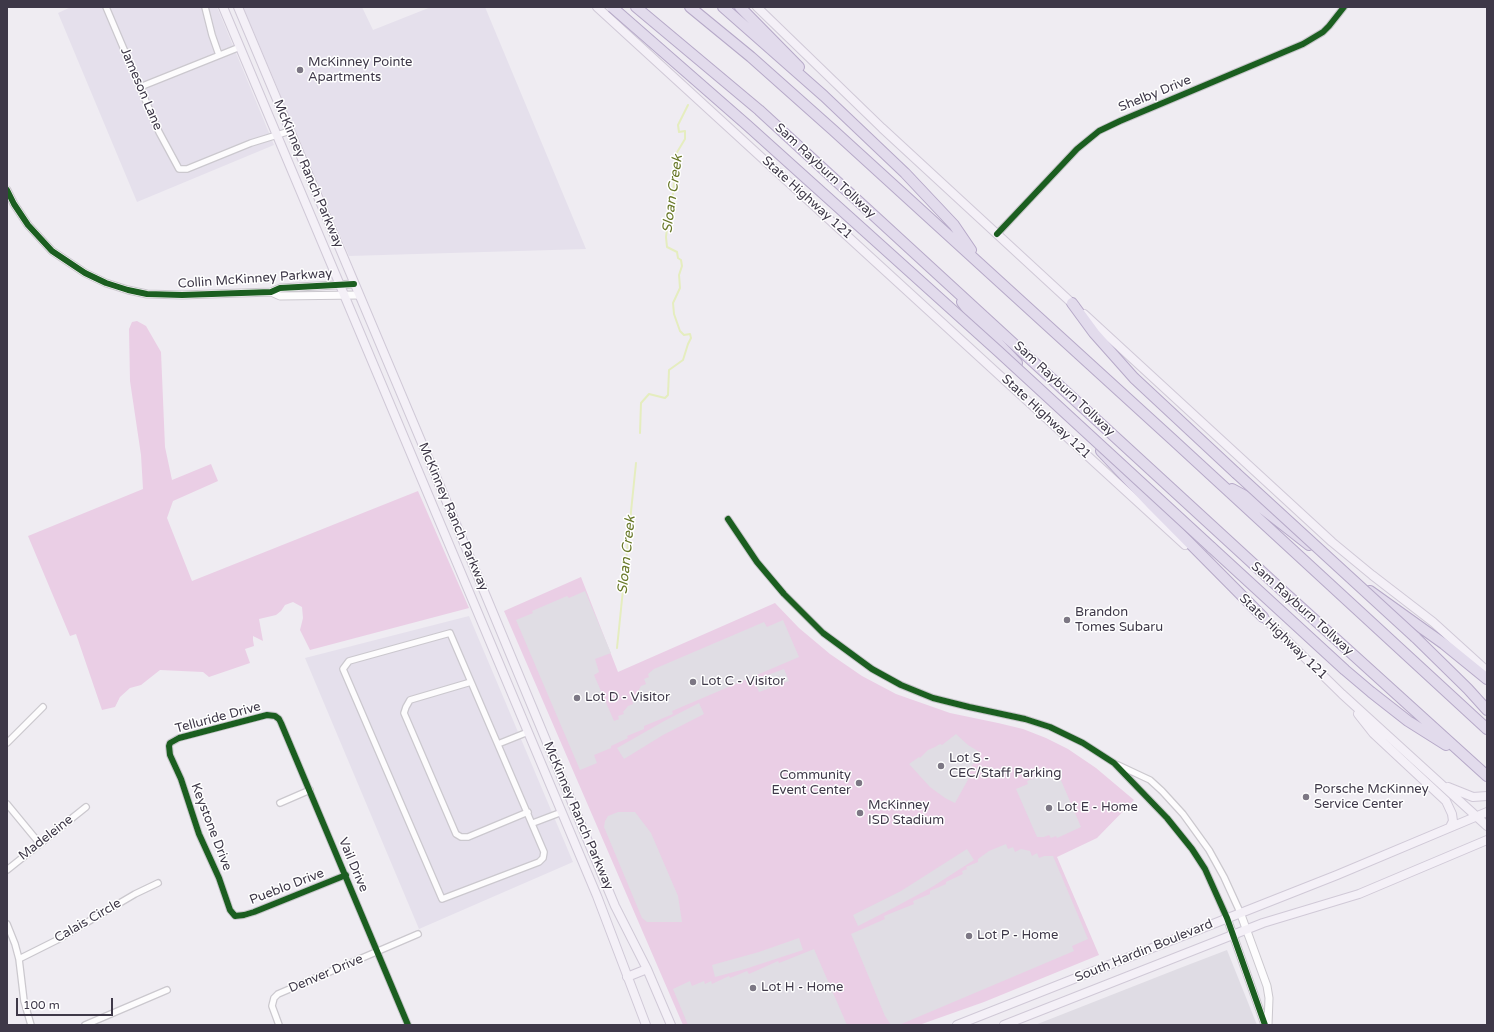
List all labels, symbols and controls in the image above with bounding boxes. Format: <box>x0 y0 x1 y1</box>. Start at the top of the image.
street label: Jameson Lane <box>117 45 165 133</box>
place label: McKinney Pointe Apartments <box>308 55 412 86</box>
marker: McKinney Pointe Apartments <box>295 65 305 75</box>
street label: Shelby Drive <box>1116 72 1194 116</box>
street label: McKinney Ranch Parkway <box>270 97 346 251</box>
street label: Sam Rayburn Tollway <box>771 120 879 222</box>
street label: State Highway 121 <box>758 153 856 243</box>
water label: Sloan Creek <box>659 154 687 234</box>
street label: Collin McKinney Parkway <box>177 266 333 292</box>
street label: Sam Rayburn Tollway <box>1010 338 1118 440</box>
street label: State Highway 121 <box>998 372 1094 462</box>
street label: McKinney Ranch Parkway <box>415 440 491 594</box>
water label: Sloan Creek <box>615 515 639 595</box>
street label: Sam Rayburn Tollway <box>1248 559 1356 659</box>
street label: State Highway 121 <box>1236 591 1330 683</box>
place label: Brandon Tomes Subaru <box>1075 605 1163 636</box>
marker: Brandon Tomes Subaru <box>1062 615 1072 625</box>
place label: Lot C - Visitor <box>701 674 785 690</box>
marker: Lot C - Visitor <box>688 677 698 687</box>
place label: Lot D - Visitor <box>585 690 670 706</box>
marker: Lot D - Visitor <box>572 693 582 703</box>
street label: Telluride Drive <box>173 699 263 737</box>
street label: McKinney Ranch Parkway <box>540 739 616 893</box>
place label: Lot S - CEC/Staff Parking <box>949 751 1061 782</box>
marker: Lot S - CEC/Staff Parking <box>936 761 946 771</box>
place label: Community Event Center <box>771 768 851 799</box>
marker: Community Event Center <box>854 778 864 788</box>
street label: Keystone Drive <box>187 781 235 873</box>
place label: Porsche McKinney Service Center <box>1314 782 1429 813</box>
marker: Porsche McKinney Service Center <box>1301 792 1311 802</box>
place label: McKinney ISD Stadium <box>868 798 944 829</box>
place label: Lot E - Home <box>1057 800 1138 816</box>
marker: Lot E - Home <box>1044 803 1054 813</box>
marker: McKinney ISD Stadium <box>855 808 865 818</box>
street label: Madeleine <box>16 812 76 864</box>
street label: Vail Drive <box>335 835 371 895</box>
street label: Pueblo Drive <box>247 866 327 908</box>
street label: Calais Circle <box>52 896 124 946</box>
street label: South Hardin Boulevard <box>1073 916 1215 986</box>
place label: Lot P - Home <box>977 928 1058 944</box>
marker: Lot P - Home <box>964 931 974 941</box>
street label: Denver Drive <box>286 951 366 997</box>
place label: Lot H - Home <box>761 980 843 996</box>
marker: Lot H - Home <box>748 983 758 993</box>
scale bar <box>18 990 115 1016</box>
text: 100 m <box>23 998 60 1012</box>

